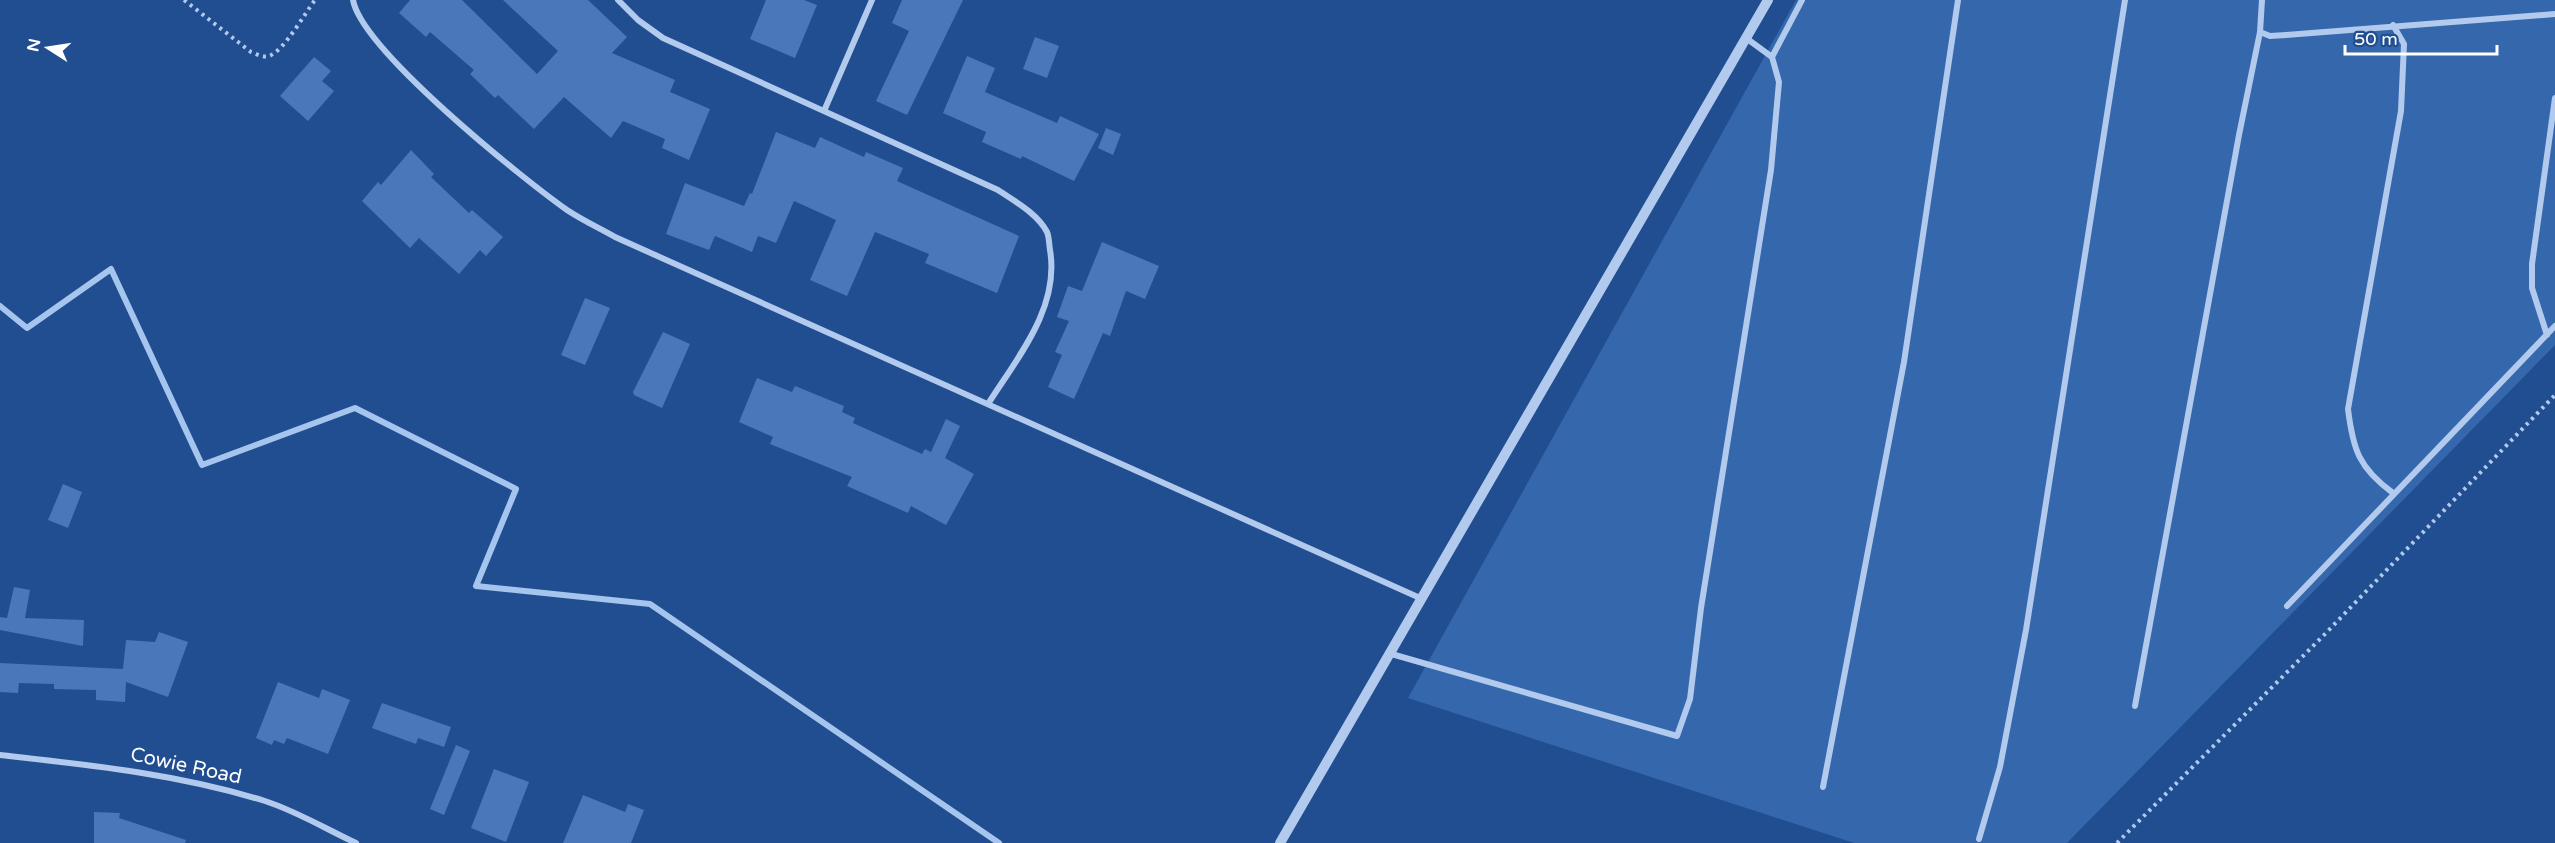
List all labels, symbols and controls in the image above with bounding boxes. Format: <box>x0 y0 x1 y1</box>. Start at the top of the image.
north arrow <box>18 18 78 78</box>
scale bar <box>2345 18 2496 56</box>
text: 50 m <box>2354 28 2398 50</box>
text: N <box>23 37 45 53</box>
street label: Cowie Road <box>128 742 244 790</box>

